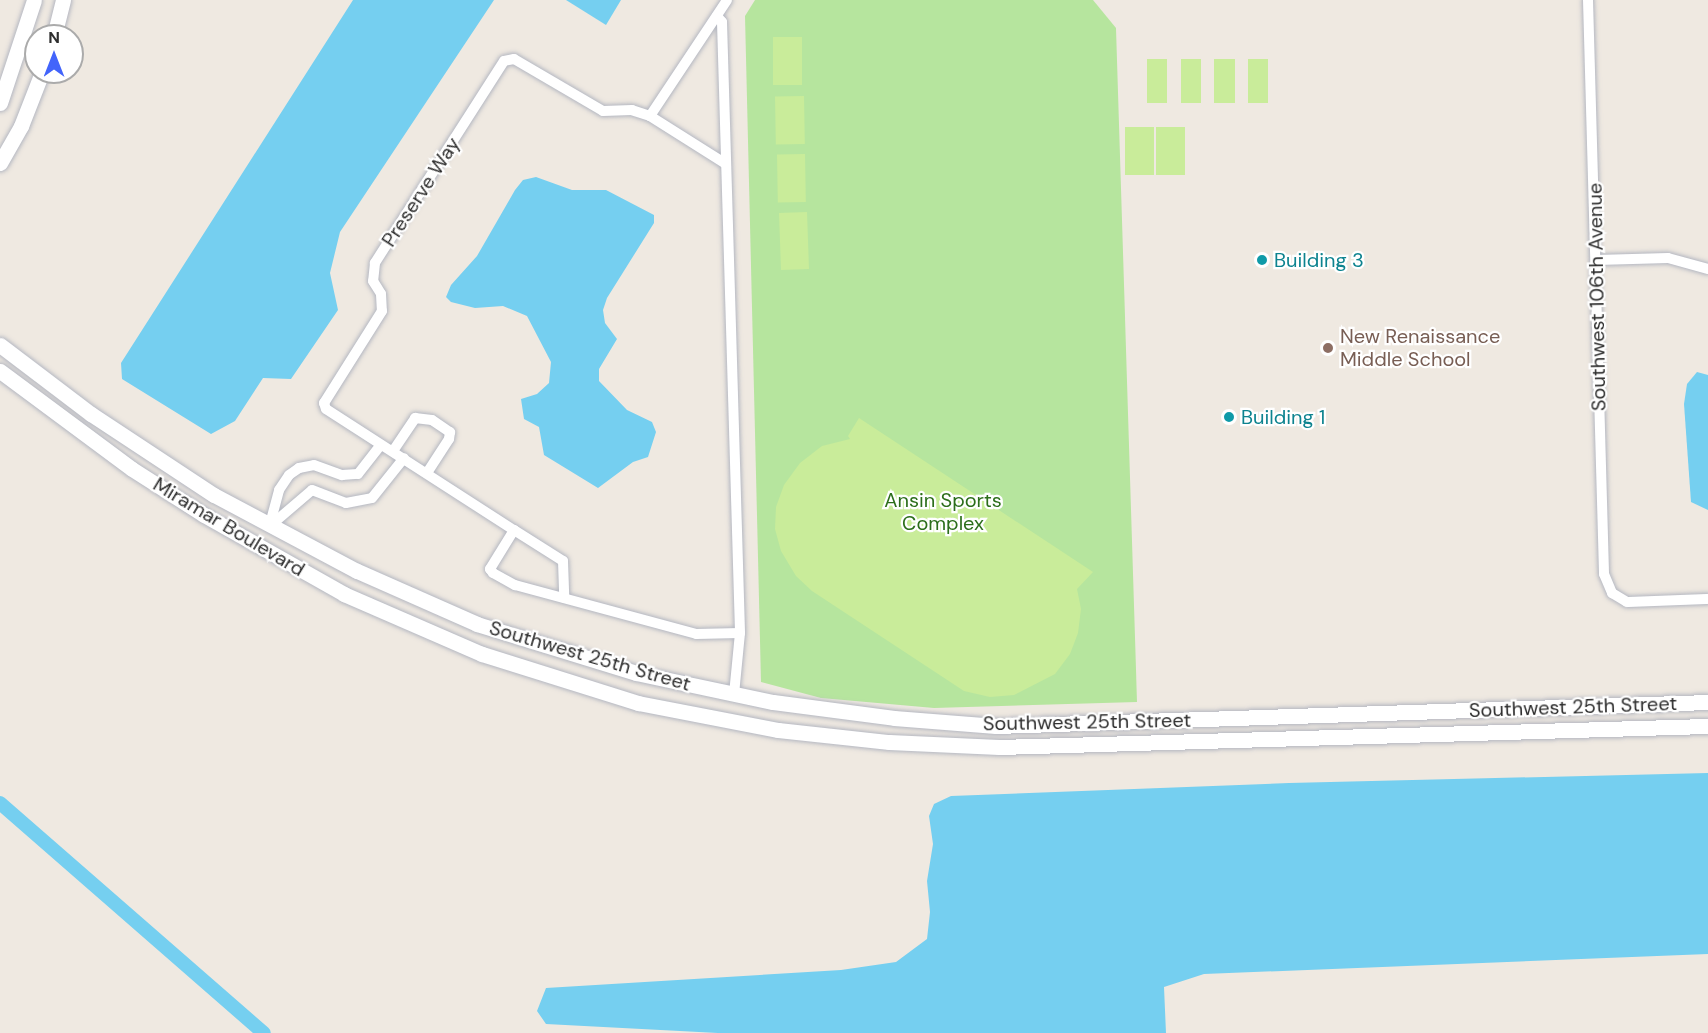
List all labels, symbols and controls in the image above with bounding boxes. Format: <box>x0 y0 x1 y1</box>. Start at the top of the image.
north arrow <box>24 24 84 84</box>
text: N <box>48 27 60 48</box>
street label: Preserve Way <box>377 133 465 251</box>
street label: Southwest 106th Avenue <box>1583 183 1611 411</box>
place label: Building 3 <box>1274 248 1364 272</box>
marker: Building 3 <box>1255 253 1269 267</box>
place label: New Renaissance Middle School <box>1340 324 1500 371</box>
marker: New Renaissance Middle School <box>1321 341 1335 355</box>
place label: Building 1 <box>1241 405 1325 429</box>
marker: Building 1 <box>1222 410 1236 424</box>
street label: Miramar Boulevard <box>149 472 309 582</box>
park label: Ansin Sports Complex <box>884 488 1002 535</box>
street label: Southwest 25th Street <box>487 616 693 696</box>
street label: Southwest 25th Street <box>1468 691 1678 723</box>
street label: Southwest 25th Street <box>983 708 1191 736</box>

